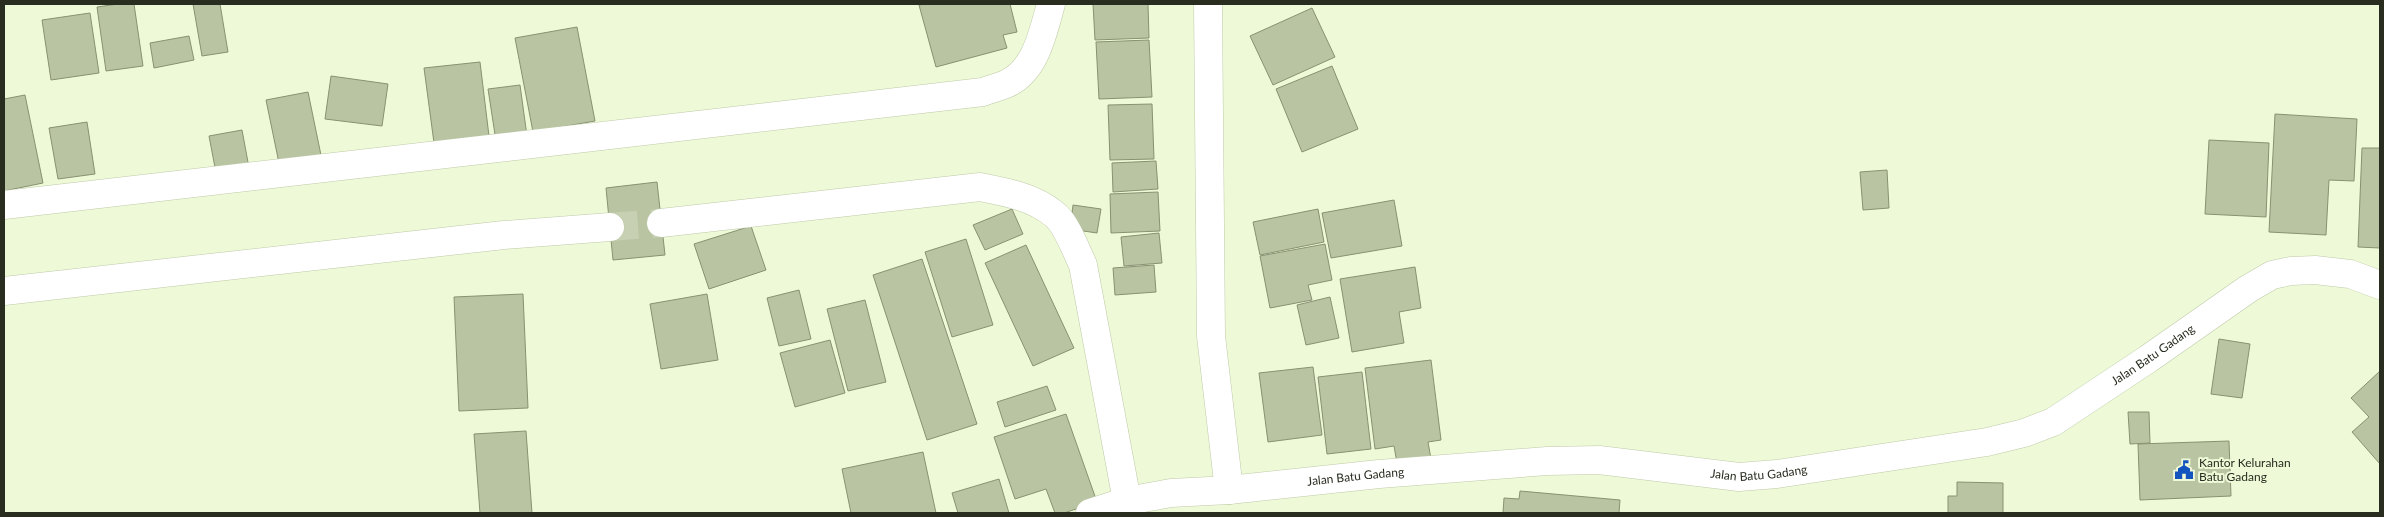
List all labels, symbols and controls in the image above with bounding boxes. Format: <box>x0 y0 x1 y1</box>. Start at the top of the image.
street label: Jalan Batu Gadang <box>2108 321 2197 388</box>
place label: Kantor Kelurahan Batu Gadang <box>2199 455 2291 484</box>
public building icon: Kantor Kelurahan Batu Gadang <box>2173 459 2195 481</box>
street label: Jalan Batu Gadang <box>1710 461 1808 484</box>
street label: Jalan Batu Gadang <box>1306 464 1405 489</box>

